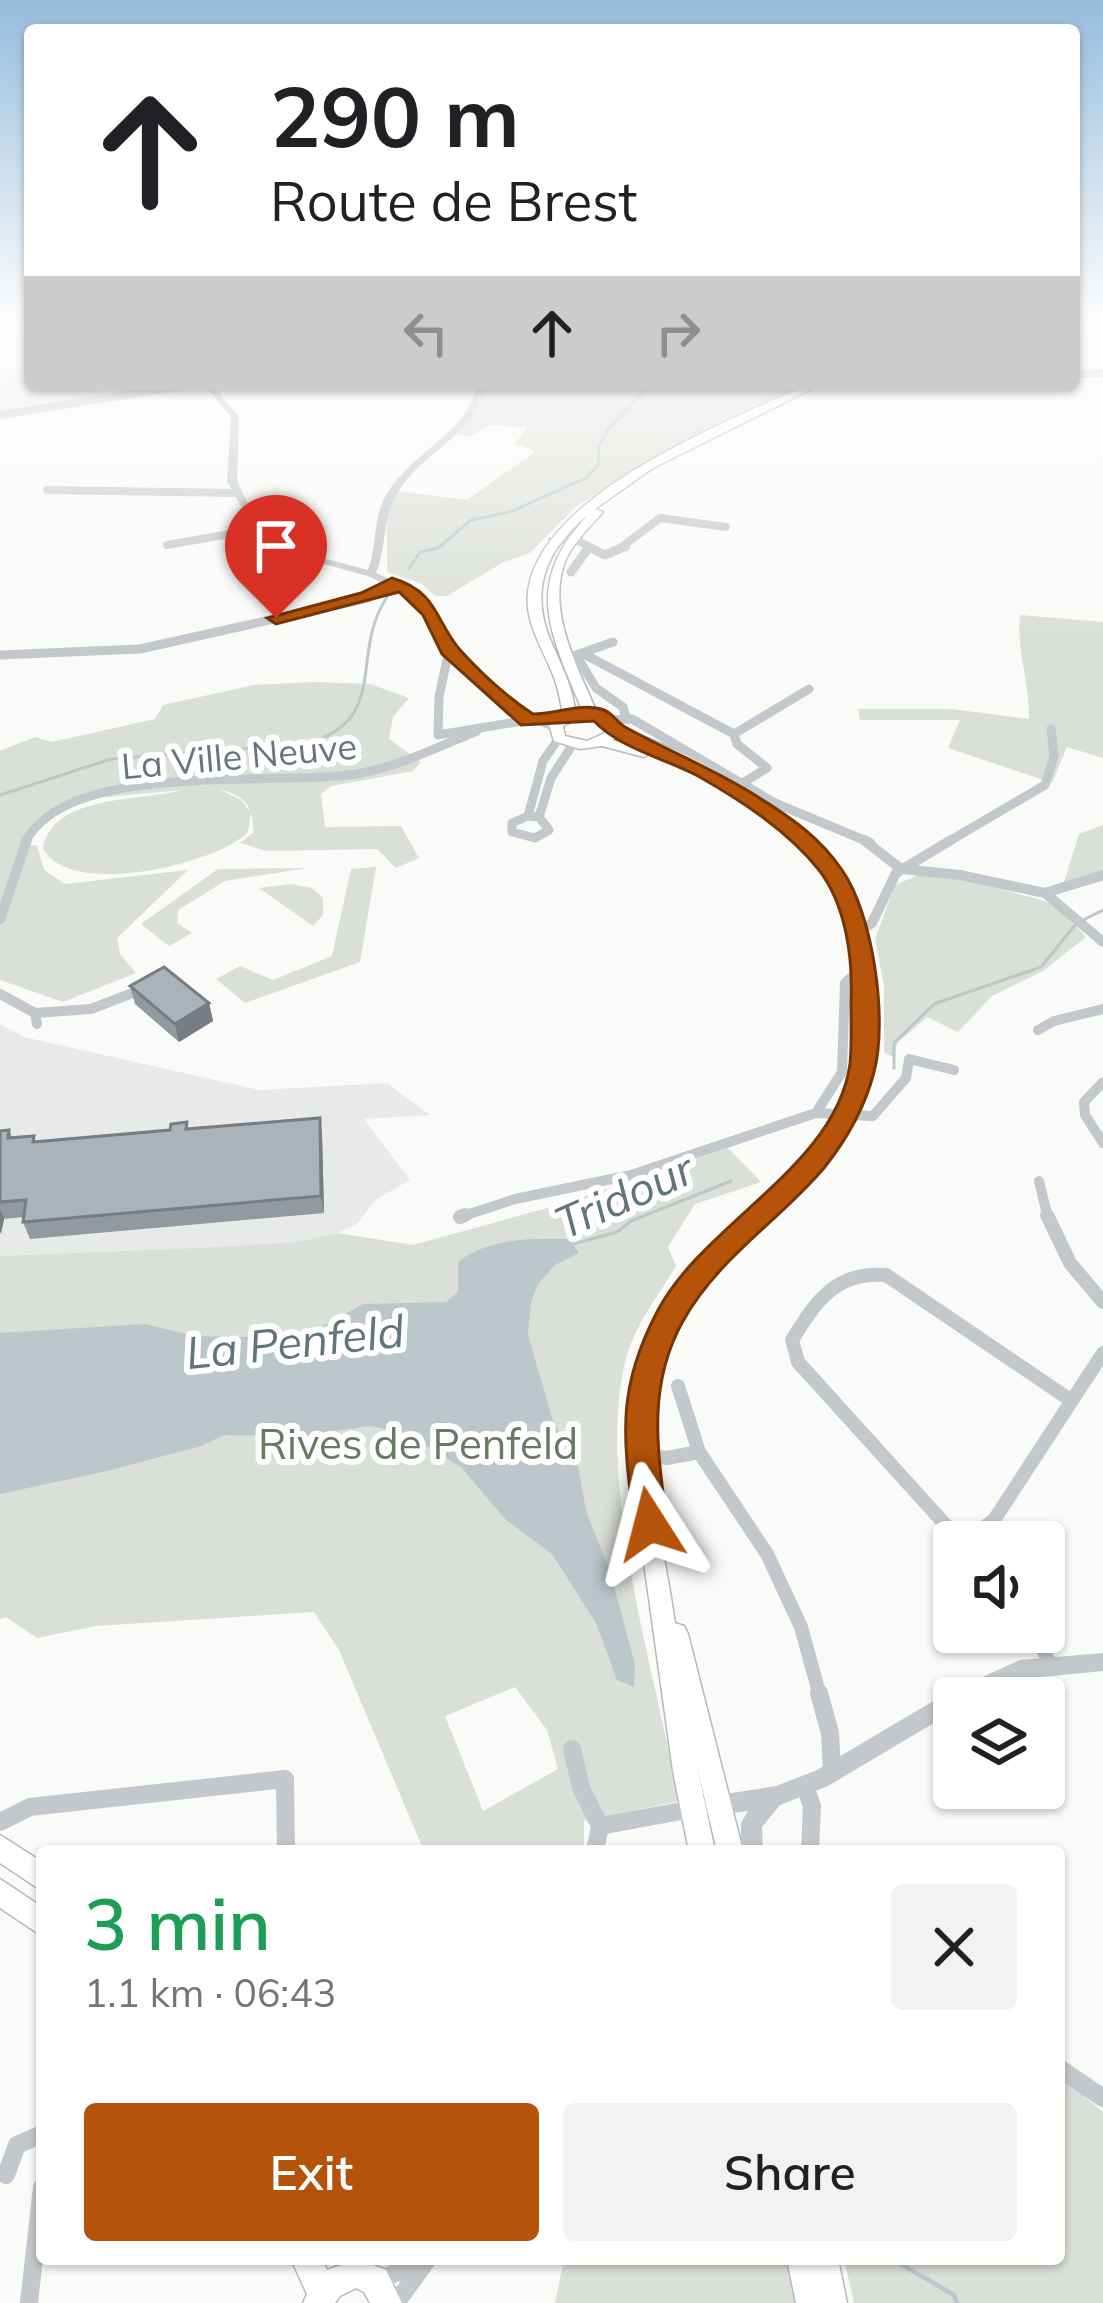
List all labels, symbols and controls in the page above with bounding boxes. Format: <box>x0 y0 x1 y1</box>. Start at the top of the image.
text: 290 m <box>270 63 520 168</box>
icon: ahead <box>72 72 228 228</box>
text: Route de Brest <box>270 167 637 235</box>
icon: left <box>393 300 459 366</box>
icon: ahead <box>519 300 585 366</box>
icon: right <box>645 300 711 366</box>
pin <box>225 495 327 618</box>
icon: arrive <box>243 513 309 579</box>
street label: La Ville Neuve <box>119 723 359 788</box>
water label: Tridour <box>546 1139 703 1250</box>
water label: La Penfeld <box>183 1302 407 1380</box>
park label: Rives de Penfeld <box>258 1417 578 1470</box>
position arrow <box>587 1461 713 1587</box>
map controls <box>933 1521 1065 1809</box>
button: sound <box>933 1521 1065 1653</box>
button: layers <box>933 1677 1065 1809</box>
text: 3 min <box>84 1878 271 1968</box>
button: close <box>891 1884 1017 2010</box>
text: 1.1 km · 06:43 <box>84 1968 336 2017</box>
button: Exit <box>84 2103 539 2241</box>
button: Share <box>563 2103 1017 2241</box>

